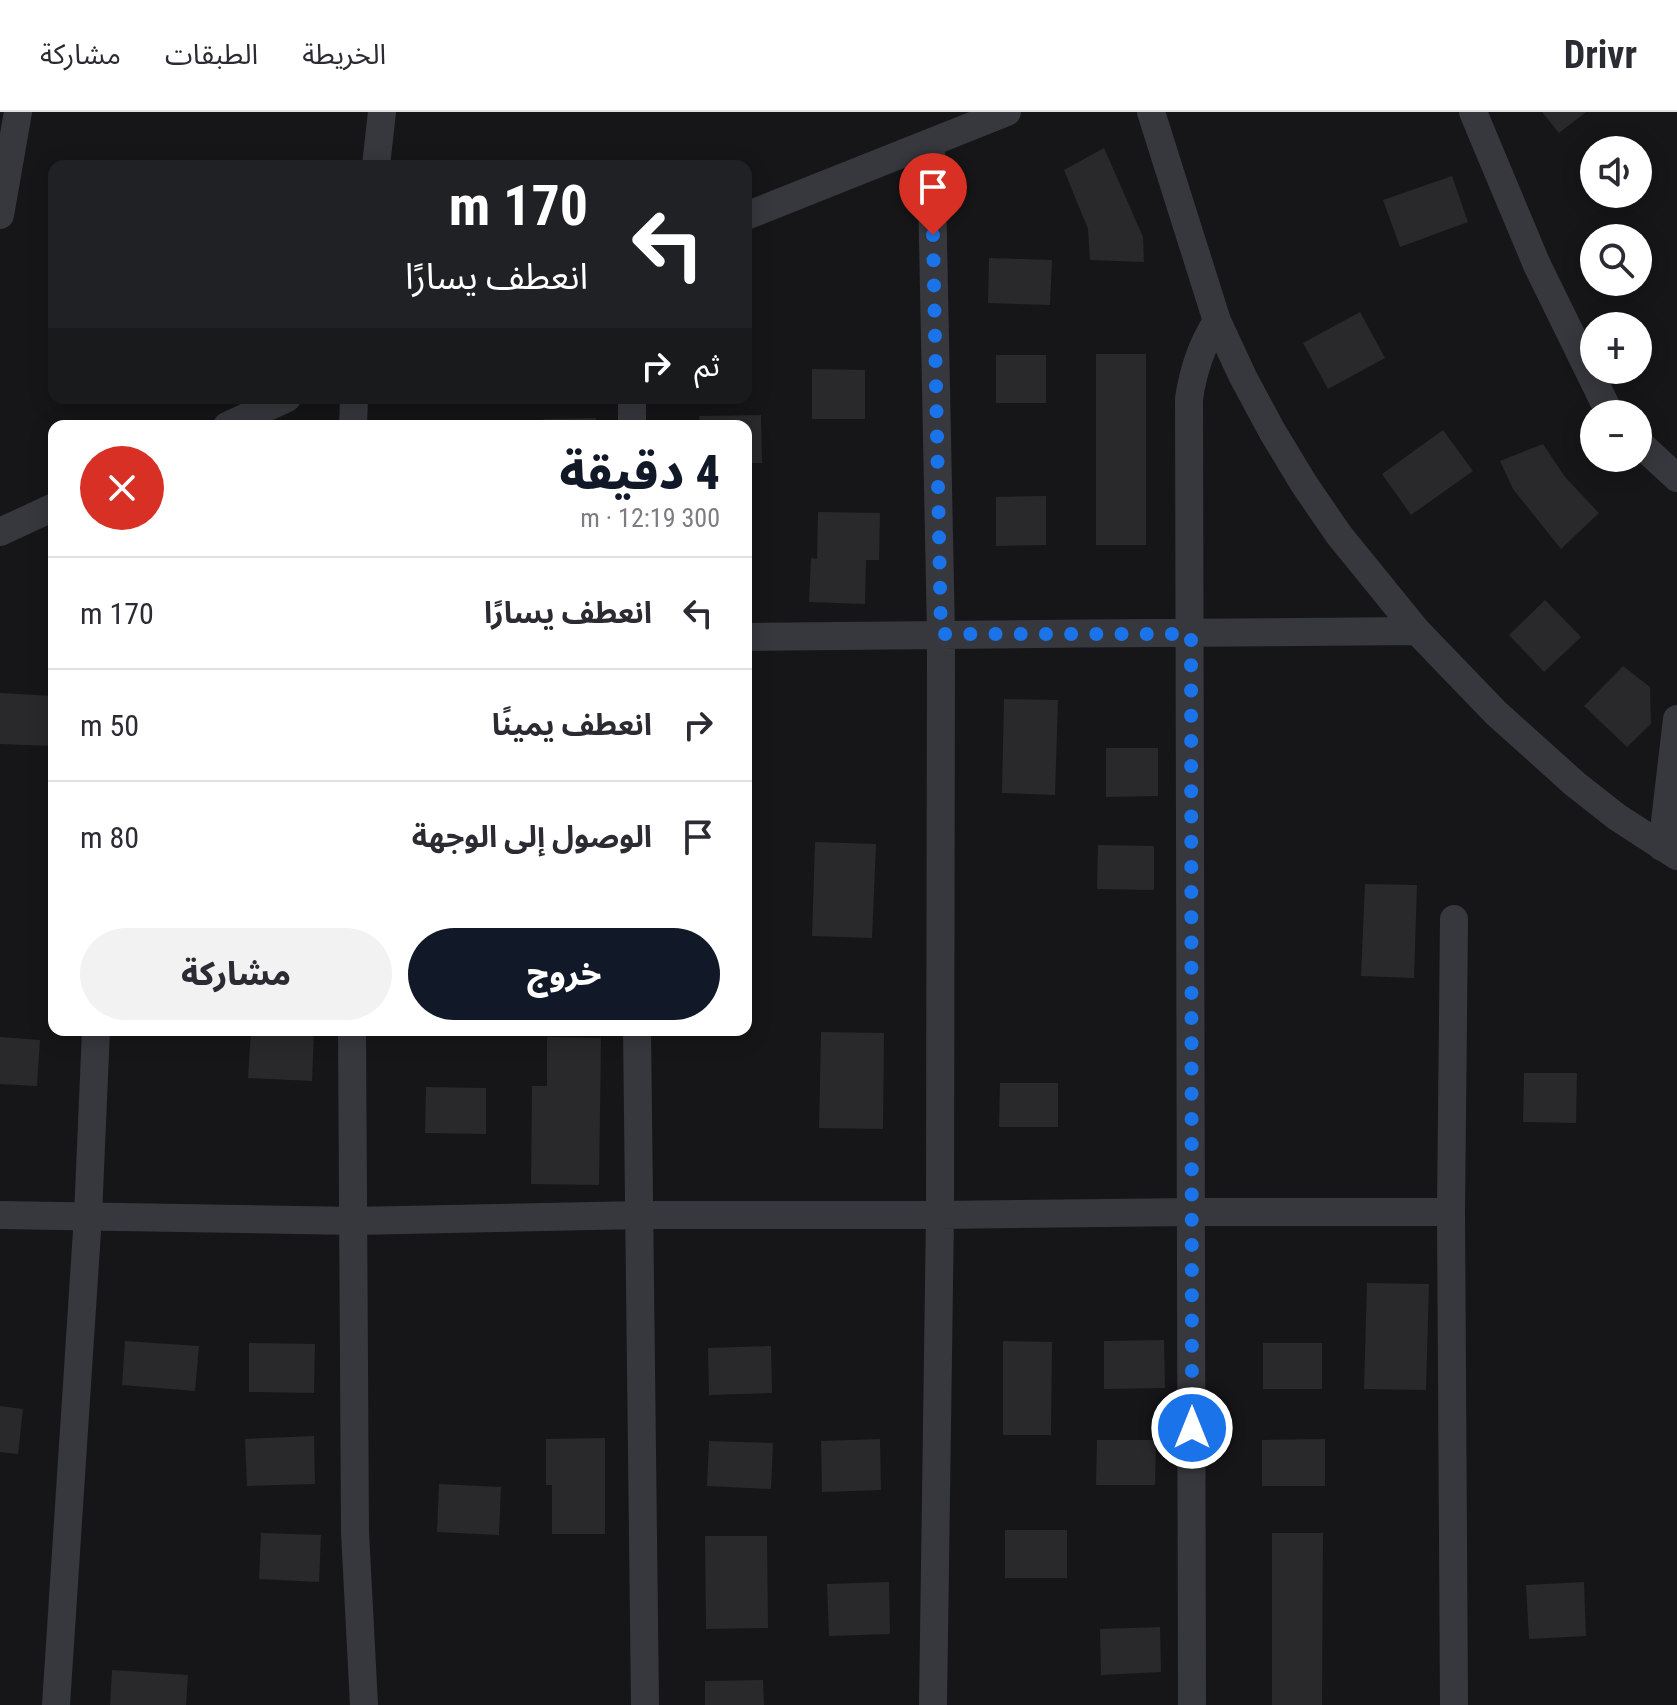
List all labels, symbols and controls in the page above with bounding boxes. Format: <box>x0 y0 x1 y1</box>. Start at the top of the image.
text: Drivr <box>1564 33 1637 77</box>
text: مشاركة <box>40 38 121 71</box>
text: الطبقات <box>165 38 258 71</box>
text: الخريطة <box>302 38 386 71</box>
map controls <box>1580 136 1652 472</box>
button: sound <box>1580 136 1652 208</box>
pin <box>899 153 967 235</box>
icon: arrive <box>911 165 955 209</box>
text: 170 m <box>449 173 588 239</box>
icon: left <box>616 192 720 296</box>
button: search <box>1580 224 1652 296</box>
text: انعطف يسارًا <box>405 256 588 298</box>
button: + <box>1580 312 1652 384</box>
icon: right <box>634 344 678 388</box>
text: ثم <box>694 348 720 383</box>
button: − <box>1580 400 1652 472</box>
text: 4 دقيقة <box>559 444 720 501</box>
button: close <box>80 446 164 530</box>
text: 300 m · 12:19 <box>580 503 720 533</box>
icon: left <box>676 591 720 635</box>
text: انعطف يسارًا <box>484 595 652 630</box>
text: 170 m <box>80 596 154 631</box>
icon: right <box>676 703 720 747</box>
text: انعطف يمينًا <box>492 707 652 742</box>
text: 50 m <box>80 708 139 743</box>
icon: arrive <box>676 815 720 859</box>
text: الوصول إلى الوجهة <box>412 819 652 854</box>
text: 80 m <box>80 820 139 855</box>
button: مشاركة <box>80 928 392 1020</box>
button: خروج <box>408 928 720 1020</box>
position arrow <box>1150 1386 1234 1470</box>

